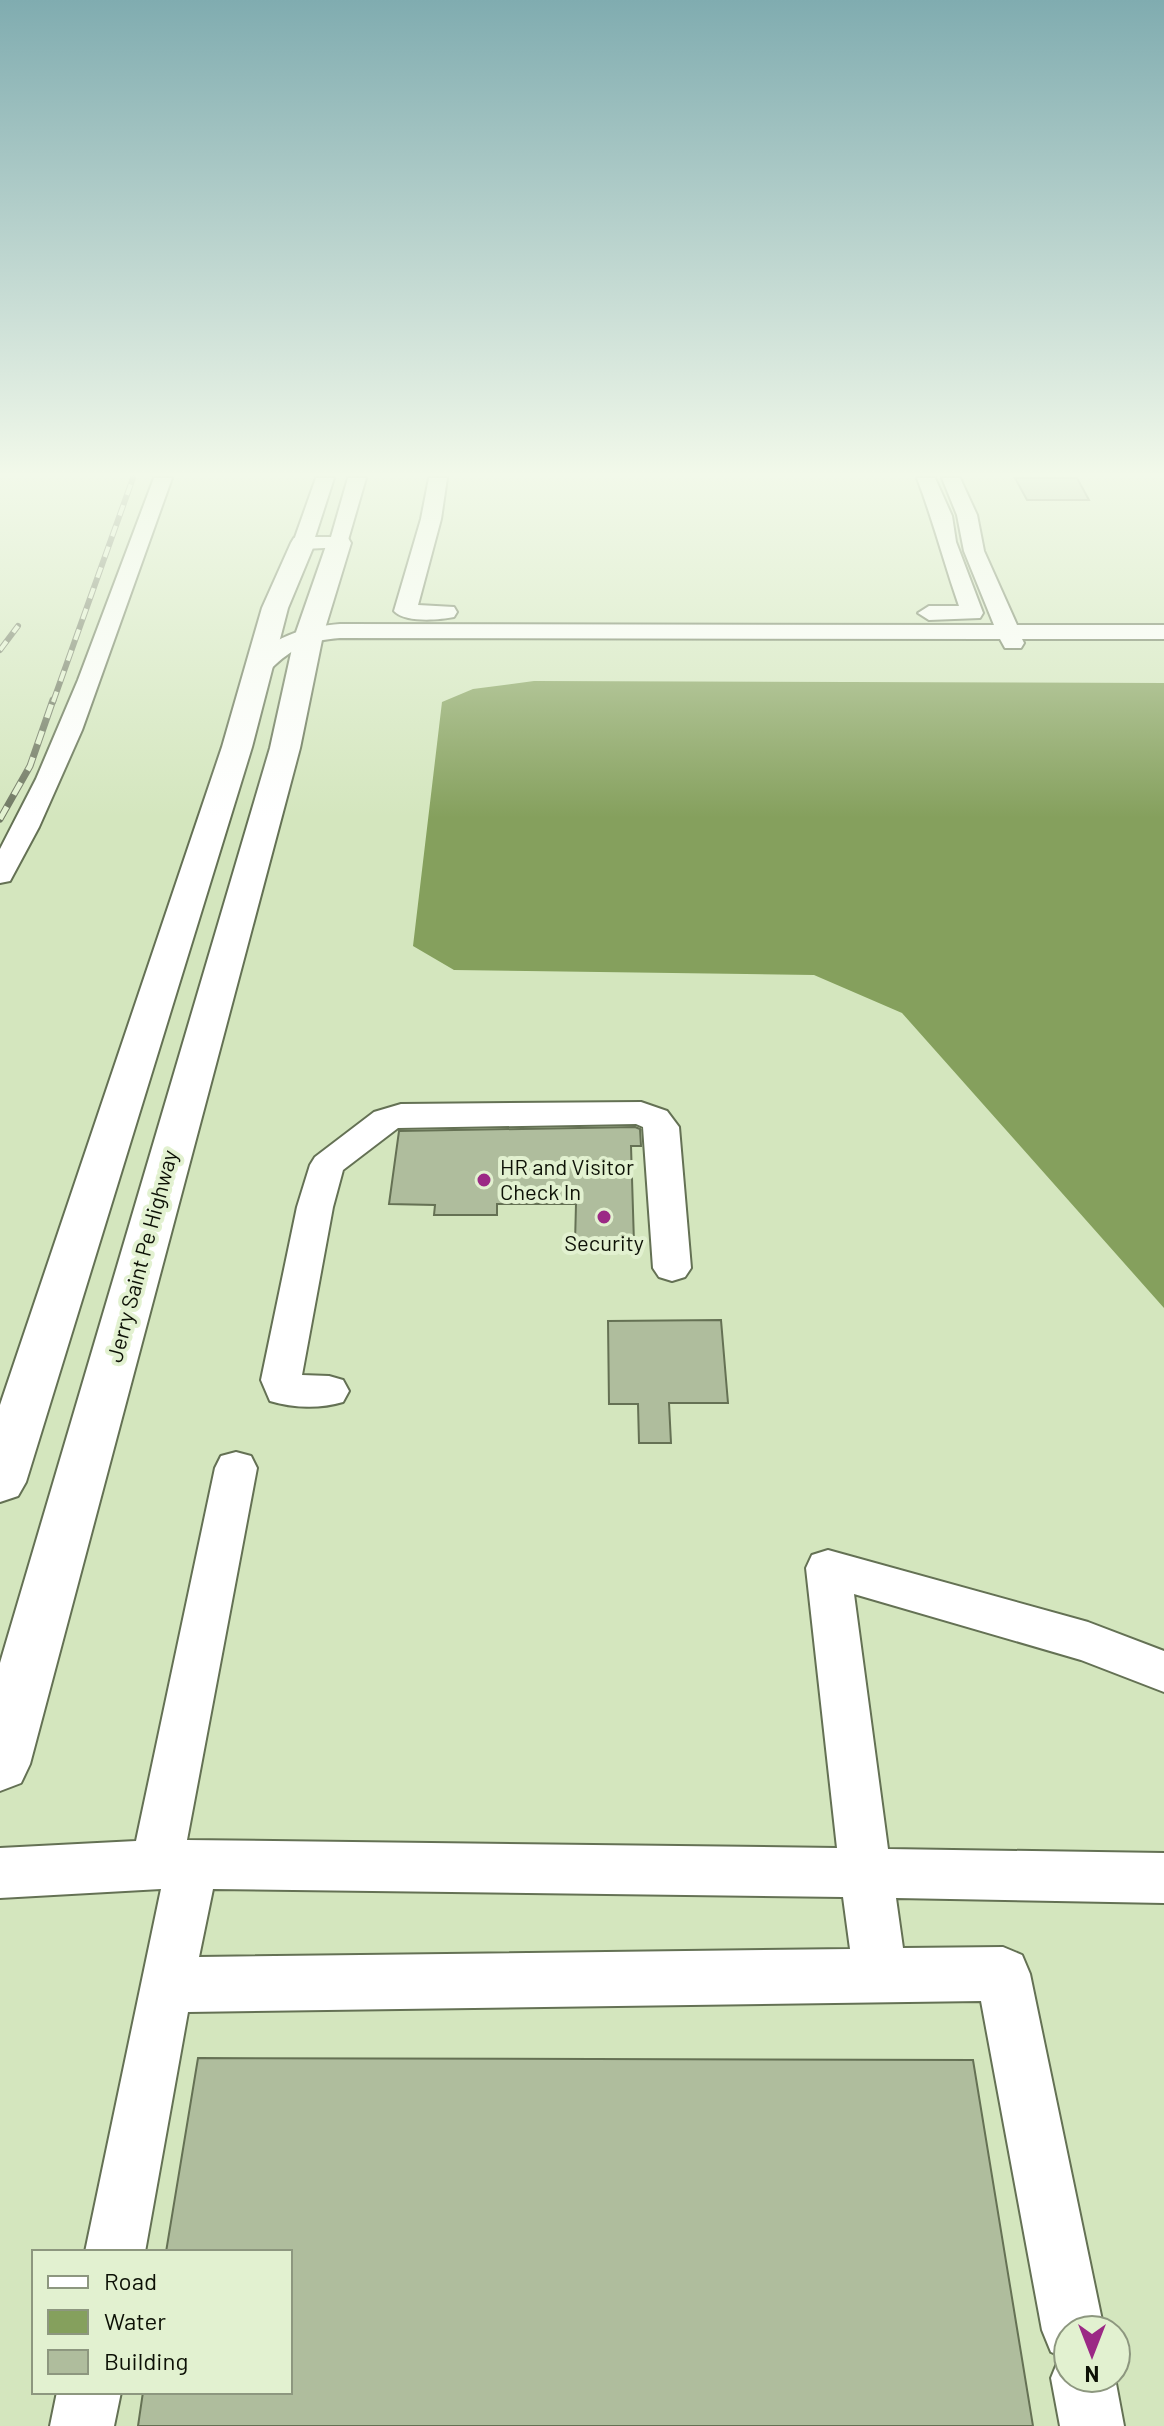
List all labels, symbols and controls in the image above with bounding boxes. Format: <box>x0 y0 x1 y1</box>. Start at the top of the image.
street label: Jerry Saint Pe Highway <box>100 1147 182 1365</box>
place label: HR and Visitor Check In <box>500 1153 634 1204</box>
marker: HR and Visitor Check In <box>475 1171 493 1189</box>
marker: Security <box>595 1208 613 1226</box>
place label: Security <box>564 1229 644 1255</box>
legend <box>32 2250 292 2394</box>
text: Road <box>104 2266 157 2295</box>
text: Water <box>104 2306 166 2335</box>
north arrow <box>1052 2314 1132 2394</box>
text: Building <box>104 2346 188 2375</box>
text: N <box>1085 2362 1099 2388</box>

